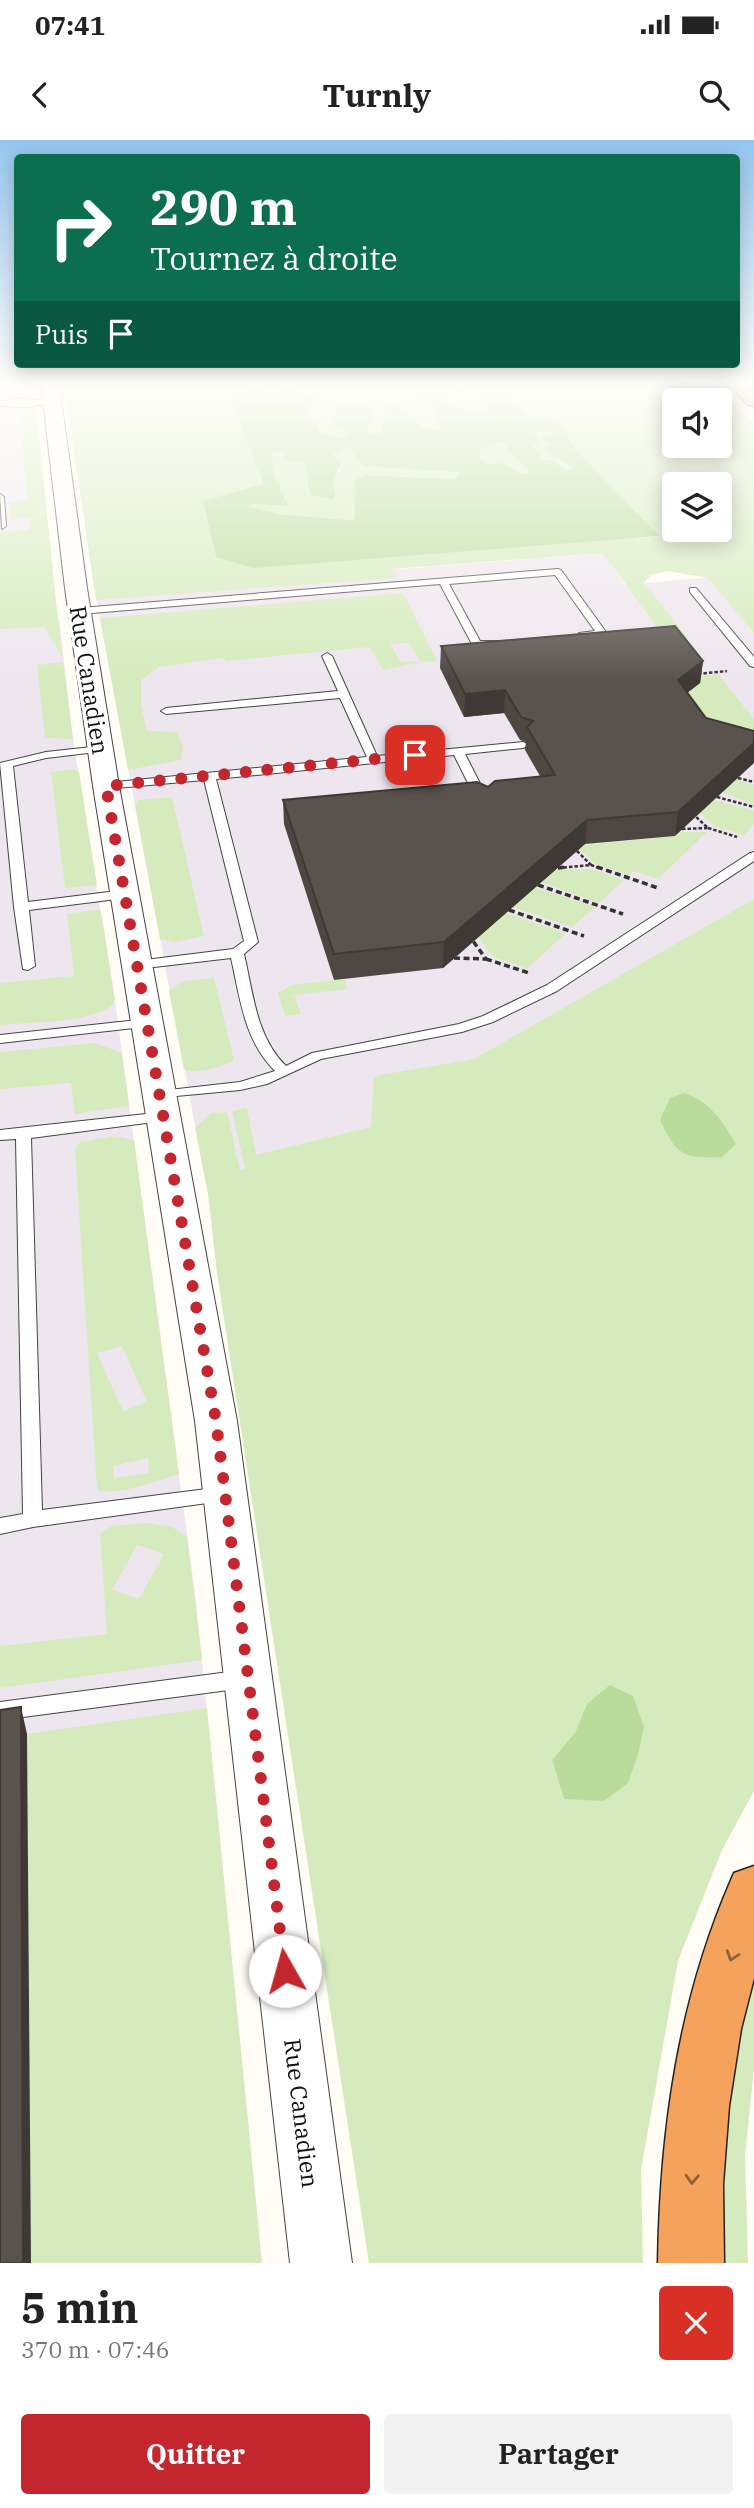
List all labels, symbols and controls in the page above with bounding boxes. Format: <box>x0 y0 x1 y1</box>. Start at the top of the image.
text: 07:41 <box>35 8 105 42</box>
text: Turnly <box>323 74 431 116</box>
icon: back <box>21 76 59 114</box>
icon: search <box>695 76 733 114</box>
text: 290 m <box>150 175 297 238</box>
icon: right <box>35 182 126 273</box>
text: Tournez à droite <box>150 237 398 279</box>
icon: arrive <box>102 315 140 353</box>
text: Puis <box>35 317 88 351</box>
map controls <box>662 388 732 542</box>
button: sound <box>662 388 732 458</box>
button: layers <box>662 472 732 542</box>
street label: Rue Canadien <box>63 604 117 756</box>
pin <box>385 725 445 785</box>
icon: arrive <box>396 736 434 774</box>
position arrow <box>248 1934 322 2008</box>
one-way arrow <box>725 1950 740 1962</box>
street label: Rue Canadien <box>278 2037 326 2189</box>
one-way arrow <box>685 2174 700 2185</box>
text: 5 min <box>21 2280 139 2335</box>
button: close <box>659 2286 733 2360</box>
text: 370 m · 07:46 <box>21 2334 170 2364</box>
button: Quitter <box>21 2414 370 2494</box>
button: Partager <box>384 2414 733 2494</box>

